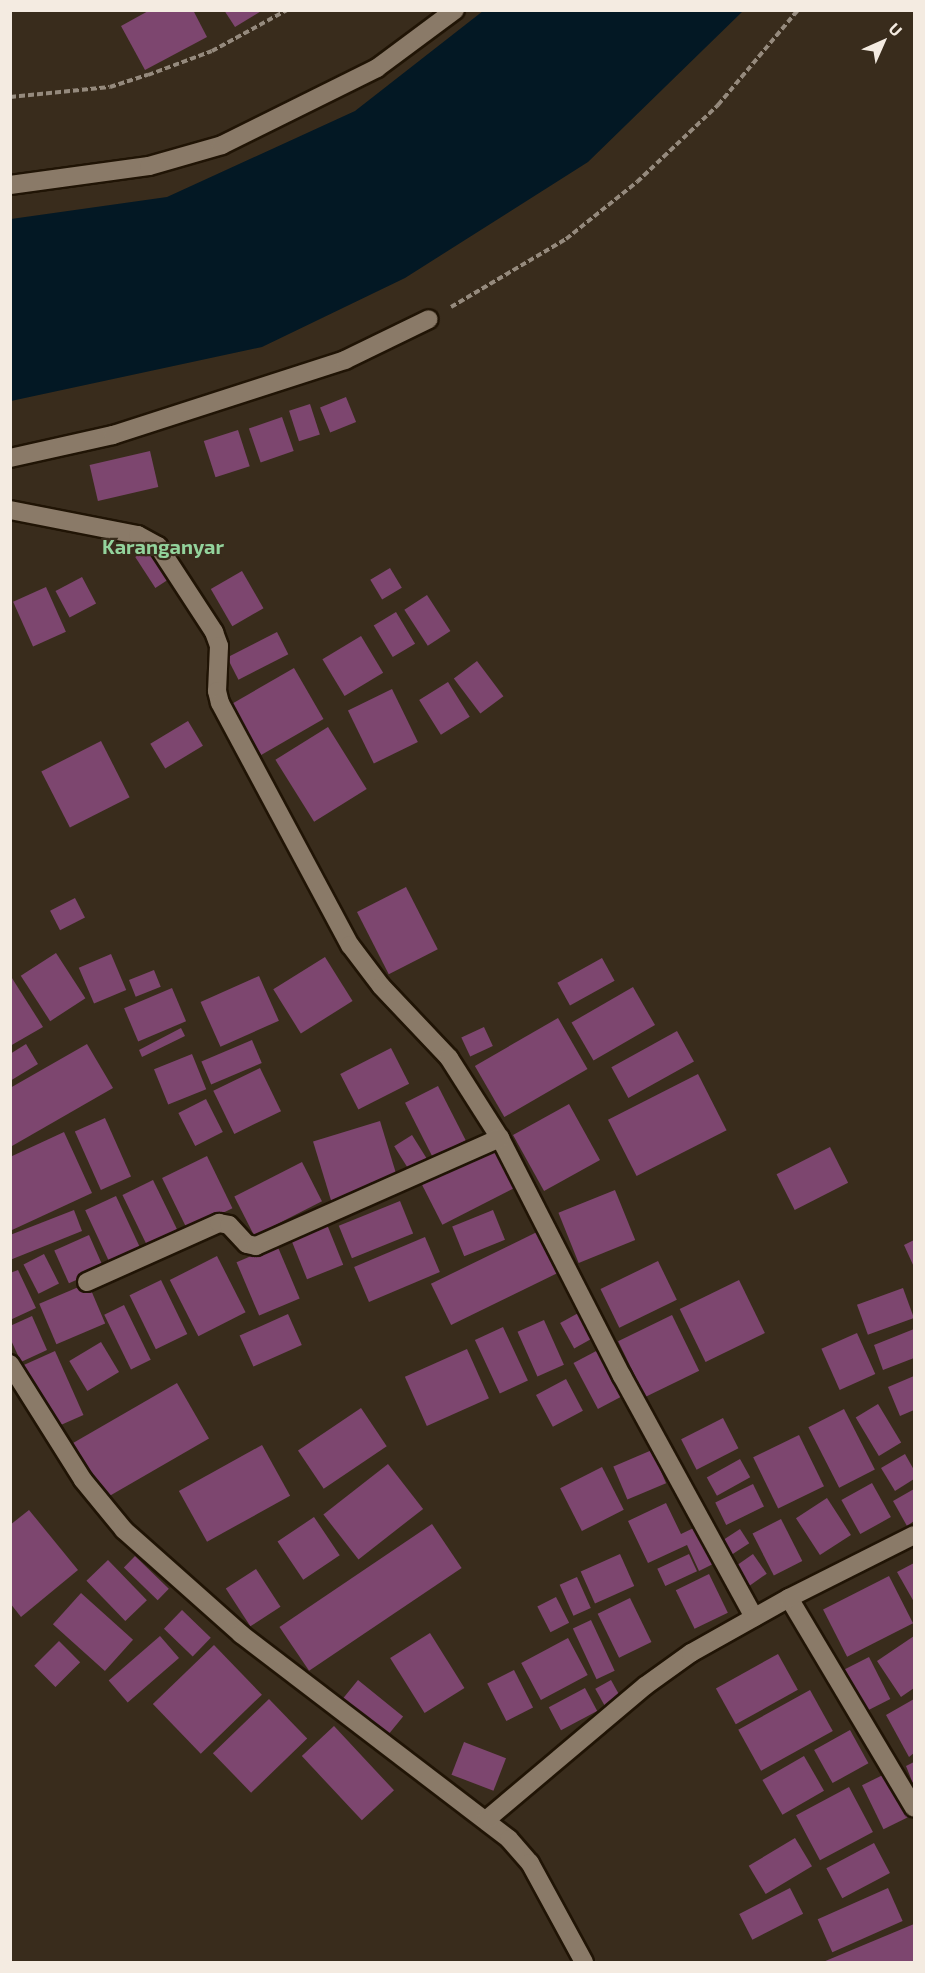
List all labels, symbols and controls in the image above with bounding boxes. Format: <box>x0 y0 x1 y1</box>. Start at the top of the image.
north arrow <box>853 12 913 72</box>
text: U <box>885 18 907 40</box>
district label: Karanganyar <box>102 534 224 558</box>

